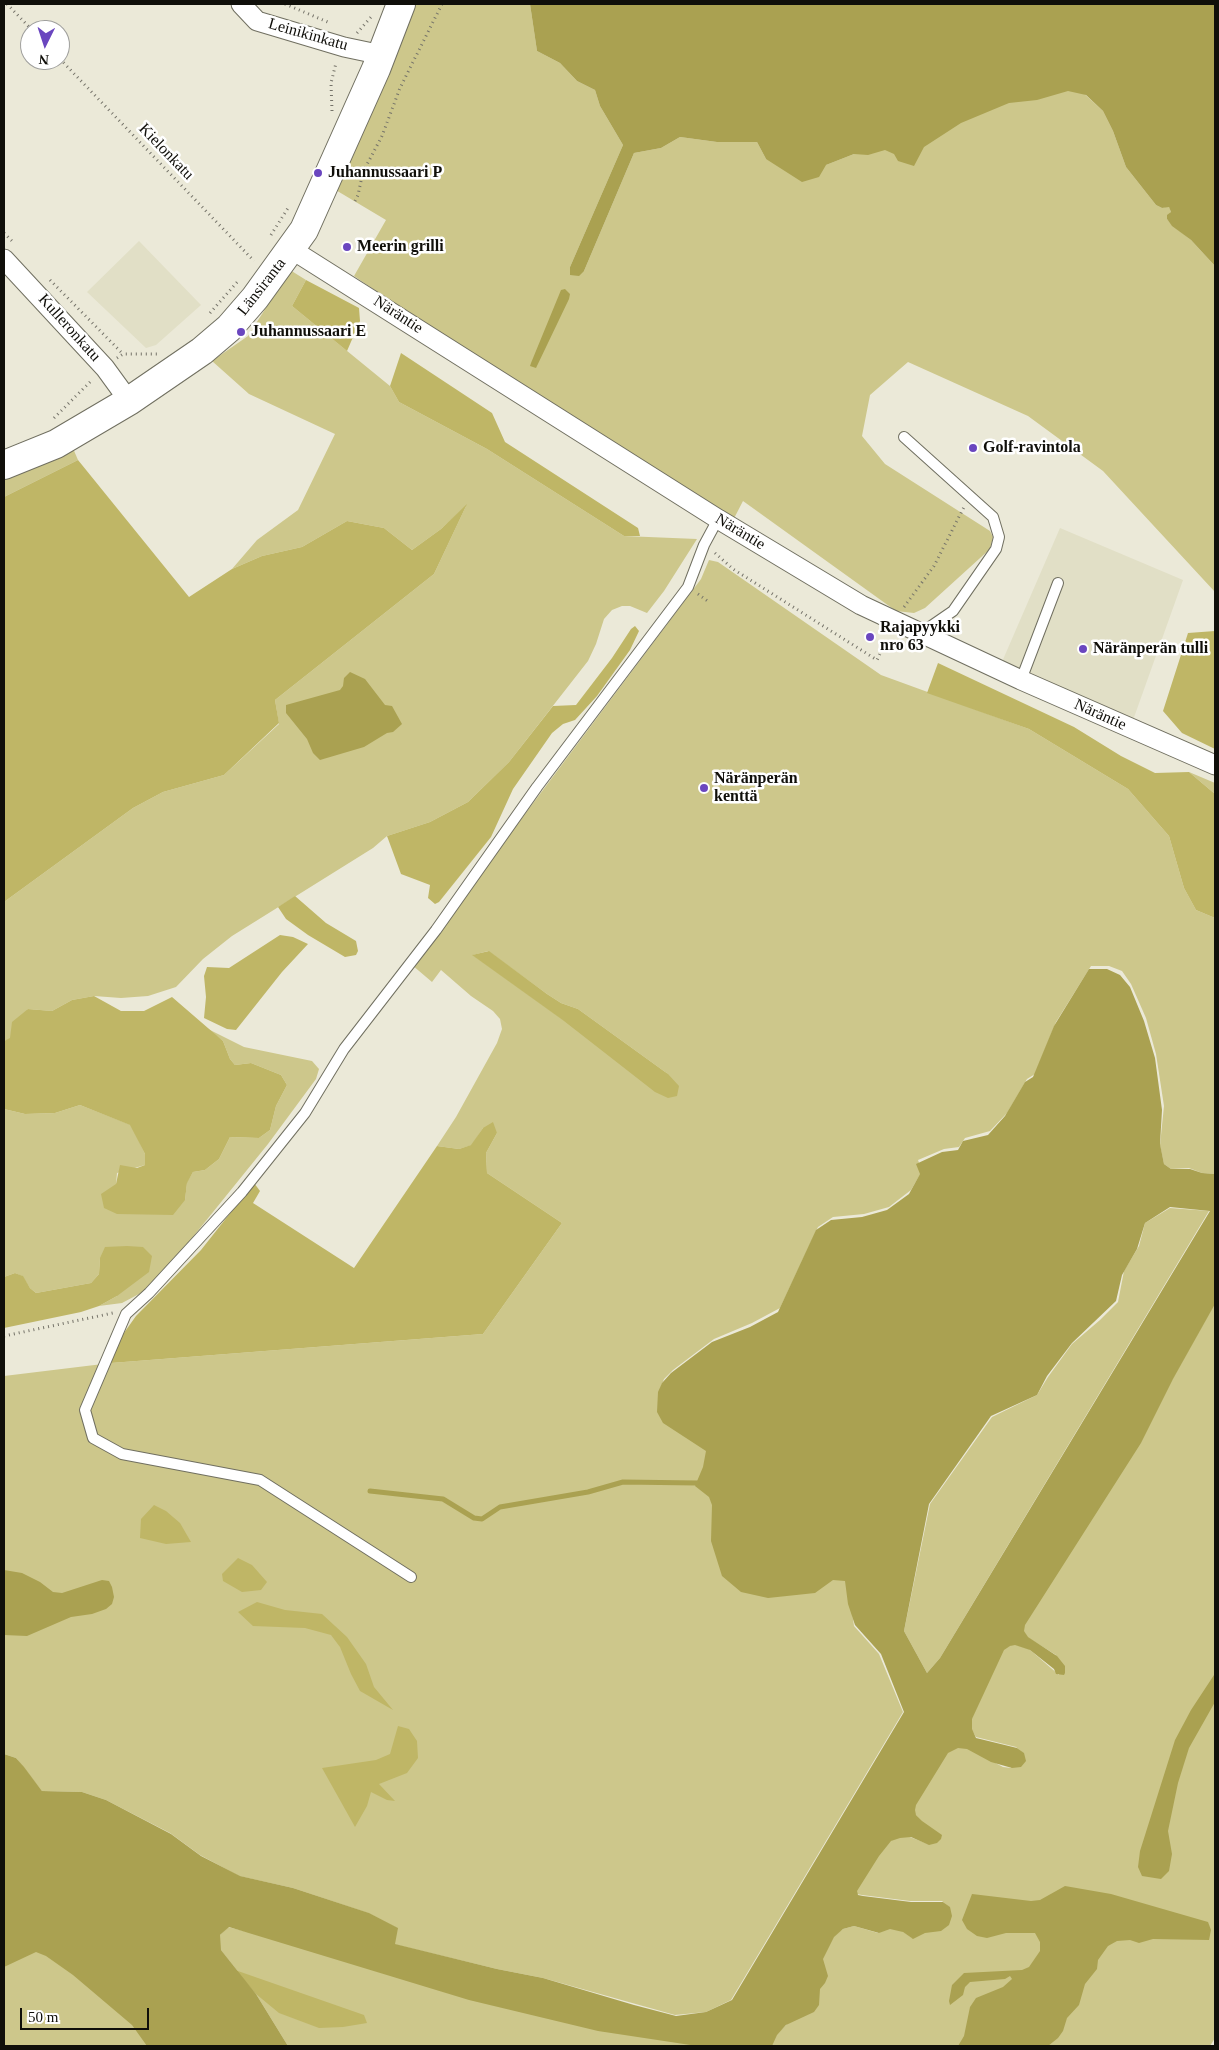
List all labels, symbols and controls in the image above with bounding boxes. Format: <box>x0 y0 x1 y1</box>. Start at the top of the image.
street label: Leinikinkatu <box>266 15 350 55</box>
north arrow <box>20 20 70 70</box>
text: N <box>38 52 50 67</box>
street label: Kielonkatu <box>134 120 198 184</box>
place label: Juhannussaari P <box>328 163 442 183</box>
marker: Juhannussaari P <box>312 167 324 179</box>
place label: Meerin grilli <box>357 237 444 257</box>
marker: Meerin grilli <box>341 241 353 253</box>
street label: Länsiranta <box>234 254 290 320</box>
street label: Kulleronkatu <box>34 290 104 366</box>
street label: Näräntie <box>370 292 426 338</box>
place label: Juhannussaari E <box>251 322 366 342</box>
marker: Juhannussaari E <box>235 326 247 338</box>
place label: Golf-ravintola <box>983 438 1081 458</box>
marker: Golf-ravintola <box>967 442 979 454</box>
street label: Näräntie <box>711 510 769 554</box>
place label: Rajapyykki nro 63 <box>880 618 960 656</box>
marker: Rajapyykki nro 63 <box>864 631 876 643</box>
place label: Näränperän tulli <box>1093 639 1208 659</box>
marker: Näränperän tulli <box>1077 643 1089 655</box>
street label: Näräntie <box>1071 695 1129 735</box>
place label: Näränperän kenttä <box>714 769 798 807</box>
marker: Näränperän kenttä <box>698 782 710 794</box>
scale bar <box>22 1998 151 2030</box>
text: 50 m <box>28 2009 58 2025</box>

